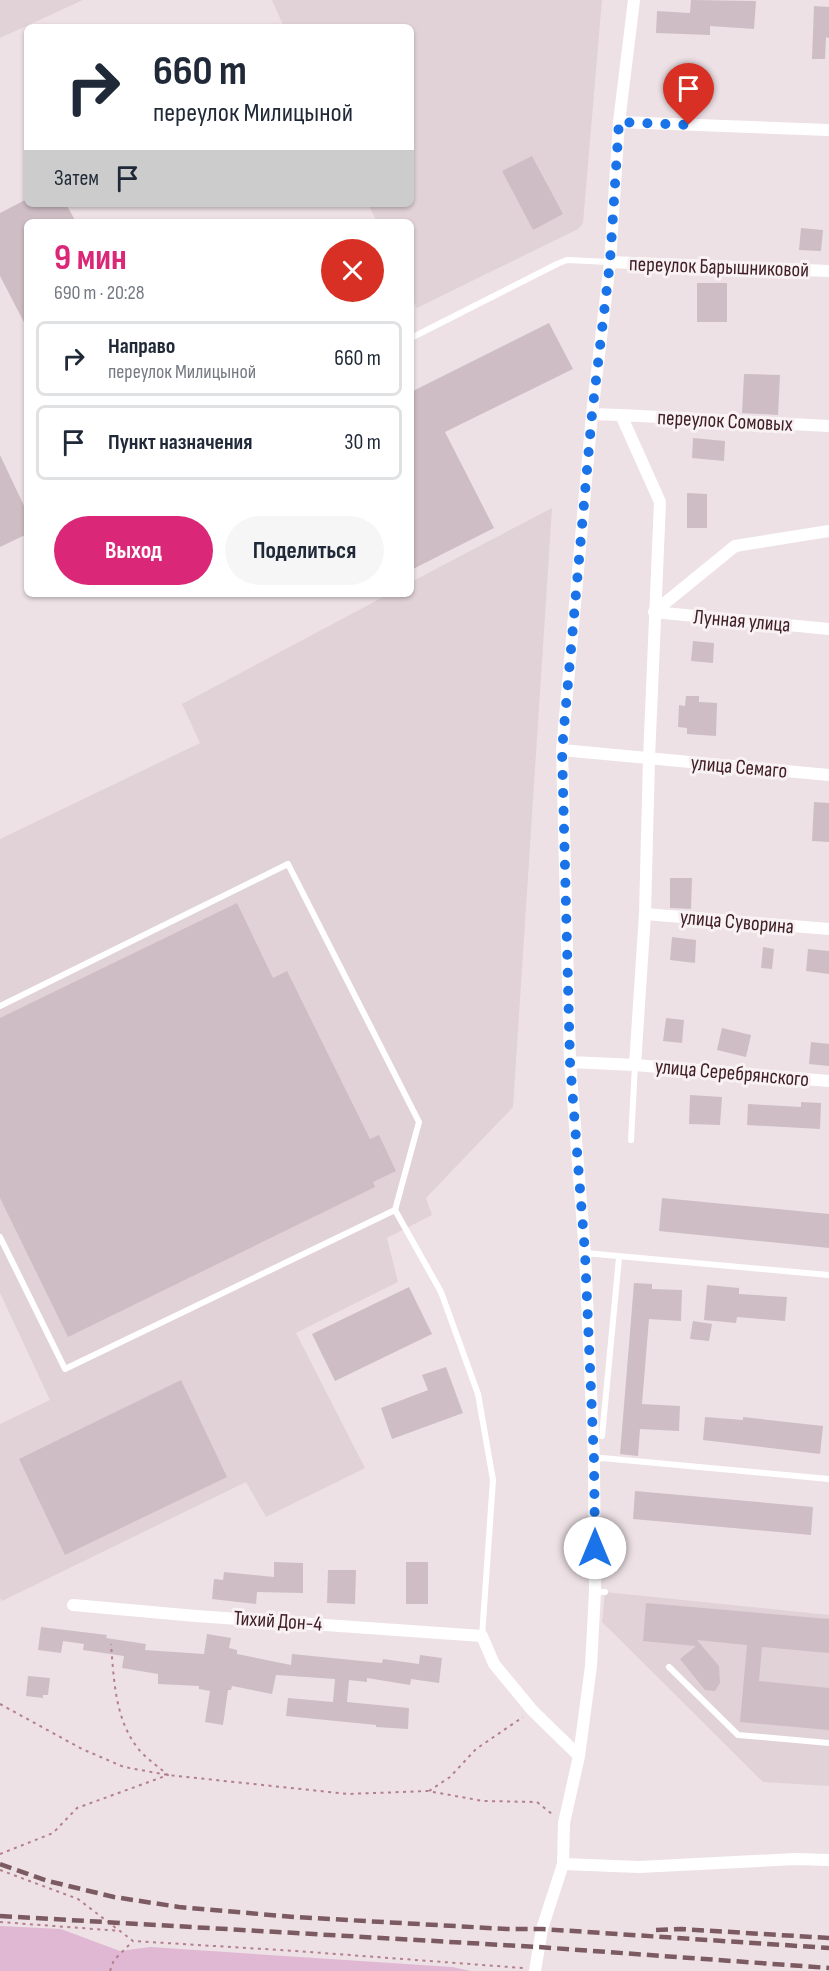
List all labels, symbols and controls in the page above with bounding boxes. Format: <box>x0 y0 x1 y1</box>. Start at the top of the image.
text: 660 m <box>153 46 247 97</box>
icon: right <box>54 48 132 126</box>
pin <box>663 63 714 125</box>
icon: arrive <box>672 72 705 105</box>
text: переулок Милицыной <box>153 97 353 129</box>
icon: arrive <box>111 162 144 195</box>
text: Затем <box>54 165 99 192</box>
text: 9 мин <box>54 237 127 280</box>
button: close <box>321 239 384 302</box>
street label: переулок Барышниковой <box>629 251 809 283</box>
text: 690 m · 20:28 <box>54 281 144 305</box>
text: Направо <box>108 333 175 360</box>
icon: right <box>57 342 90 375</box>
text: 660 m <box>334 345 381 372</box>
text: переулок Милицыной <box>108 360 256 384</box>
street label: переулок Сомовых <box>657 405 793 437</box>
icon: arrive <box>57 426 90 459</box>
text: Пункт назначения <box>108 429 252 456</box>
text: 30 m <box>344 429 381 456</box>
button: Выход <box>54 516 213 585</box>
button: Поделиться <box>225 516 384 585</box>
street label: Лунная улица <box>692 604 792 638</box>
street label: улица Семаго <box>690 750 788 784</box>
street label: улица Суворина <box>679 905 795 939</box>
street label: улица Серебрянского <box>654 1054 810 1092</box>
position arrow <box>563 1516 627 1580</box>
street label: Тихий Дон-4 <box>233 1605 323 1637</box>

